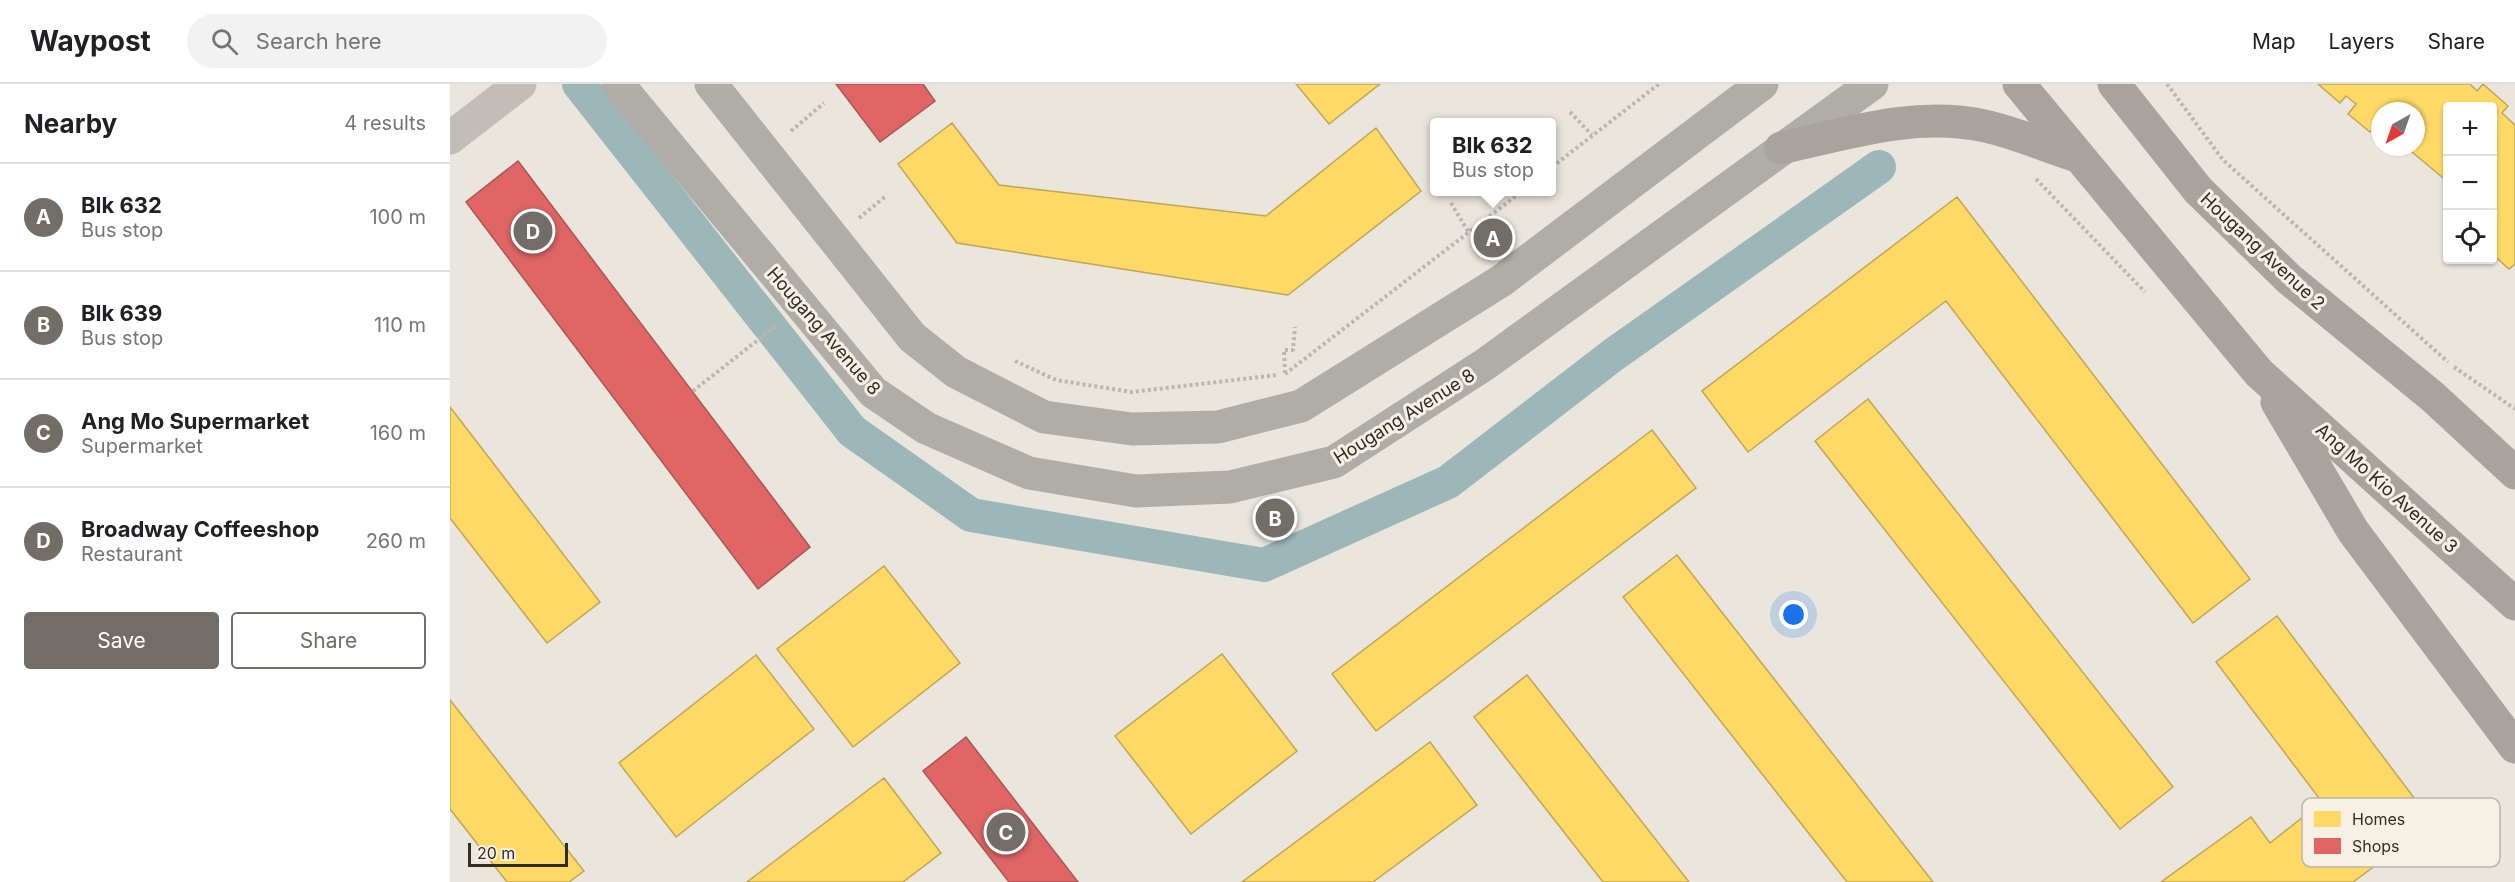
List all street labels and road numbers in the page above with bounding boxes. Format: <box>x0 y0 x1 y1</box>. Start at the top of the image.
street label: Hougang Avenue 2 <box>2197 188 2329 314</box>
street label: Hougang Avenue 8 <box>763 263 885 399</box>
street label: Hougang Avenue 8 <box>1330 364 1478 468</box>
street label: Ang Mo Kio Avenue 3 <box>2312 419 2462 557</box>

